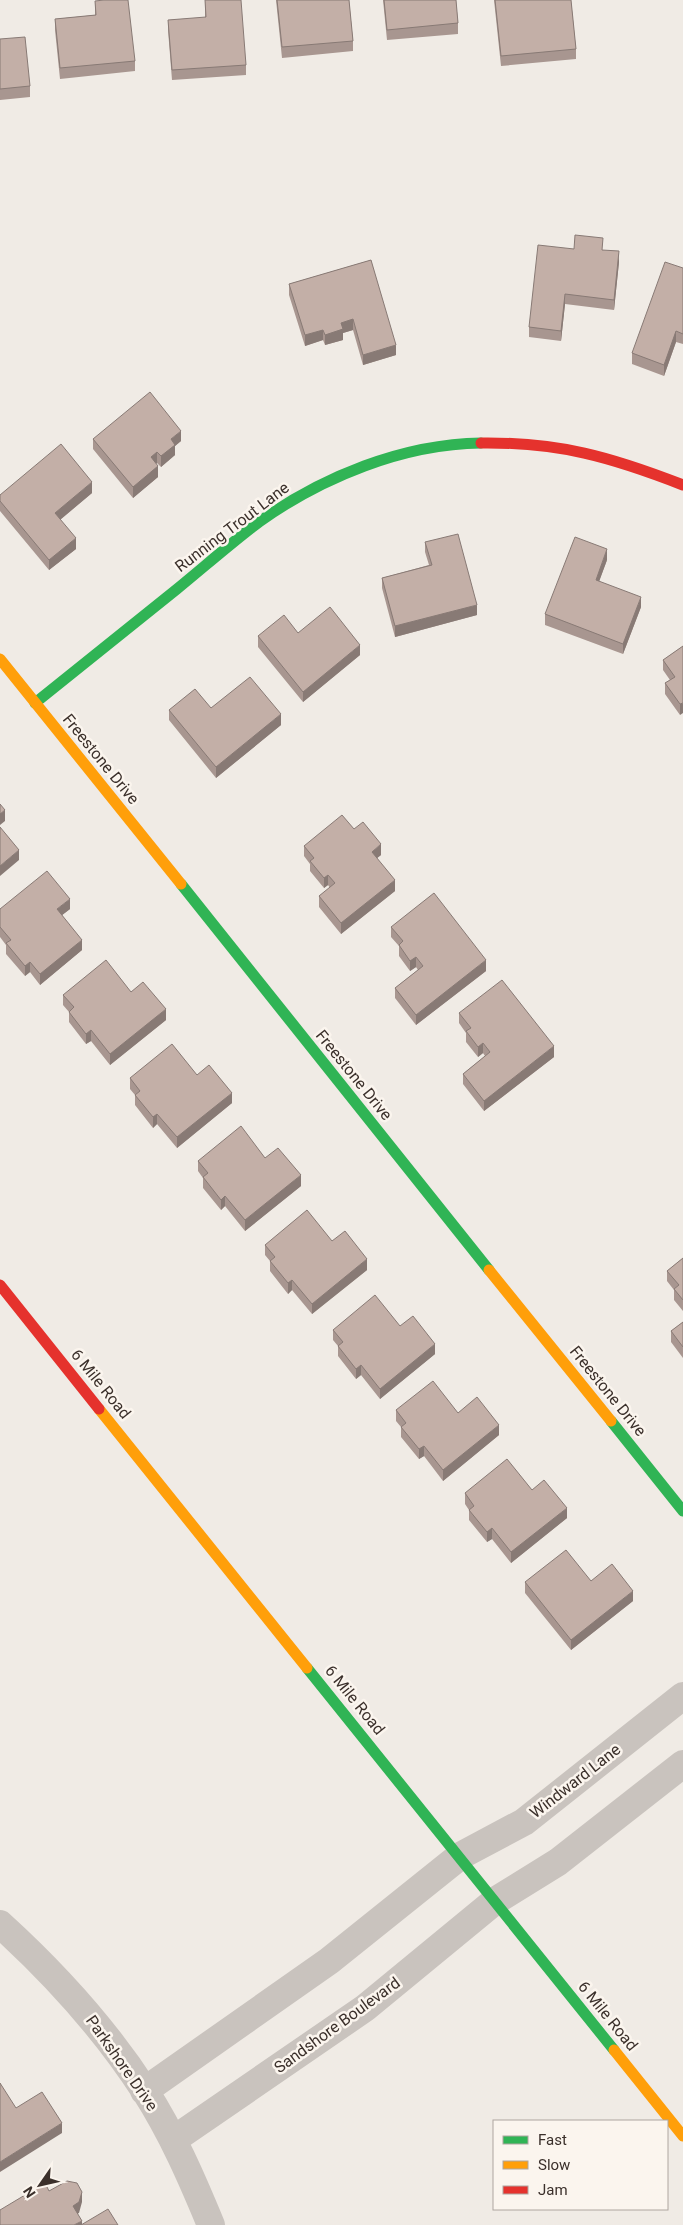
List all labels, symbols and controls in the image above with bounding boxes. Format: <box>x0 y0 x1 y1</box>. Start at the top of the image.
street label: Running Trout Lane <box>171 478 293 576</box>
street label: Freestone Drive <box>59 710 143 808</box>
street label: Freestone Drive <box>312 1026 396 1124</box>
street label: Freestone Drive <box>566 1342 650 1440</box>
street label: 6 Mile Road <box>67 1345 135 1423</box>
street label: 6 Mile Road <box>321 1661 389 1739</box>
street label: Windward Lane <box>526 1740 624 1822</box>
street label: Sandshore Boulevard <box>270 1973 404 2077</box>
street label: 6 Mile Road <box>574 1977 642 2055</box>
street label: Parkshore Drive <box>82 2012 162 2114</box>
legend <box>493 2120 668 2210</box>
text: Fast <box>538 2131 567 2149</box>
text: Slow <box>538 2156 570 2174</box>
north arrow <box>15 2160 65 2210</box>
text: Jam <box>538 2181 568 2199</box>
text: N <box>20 2184 39 2201</box>

